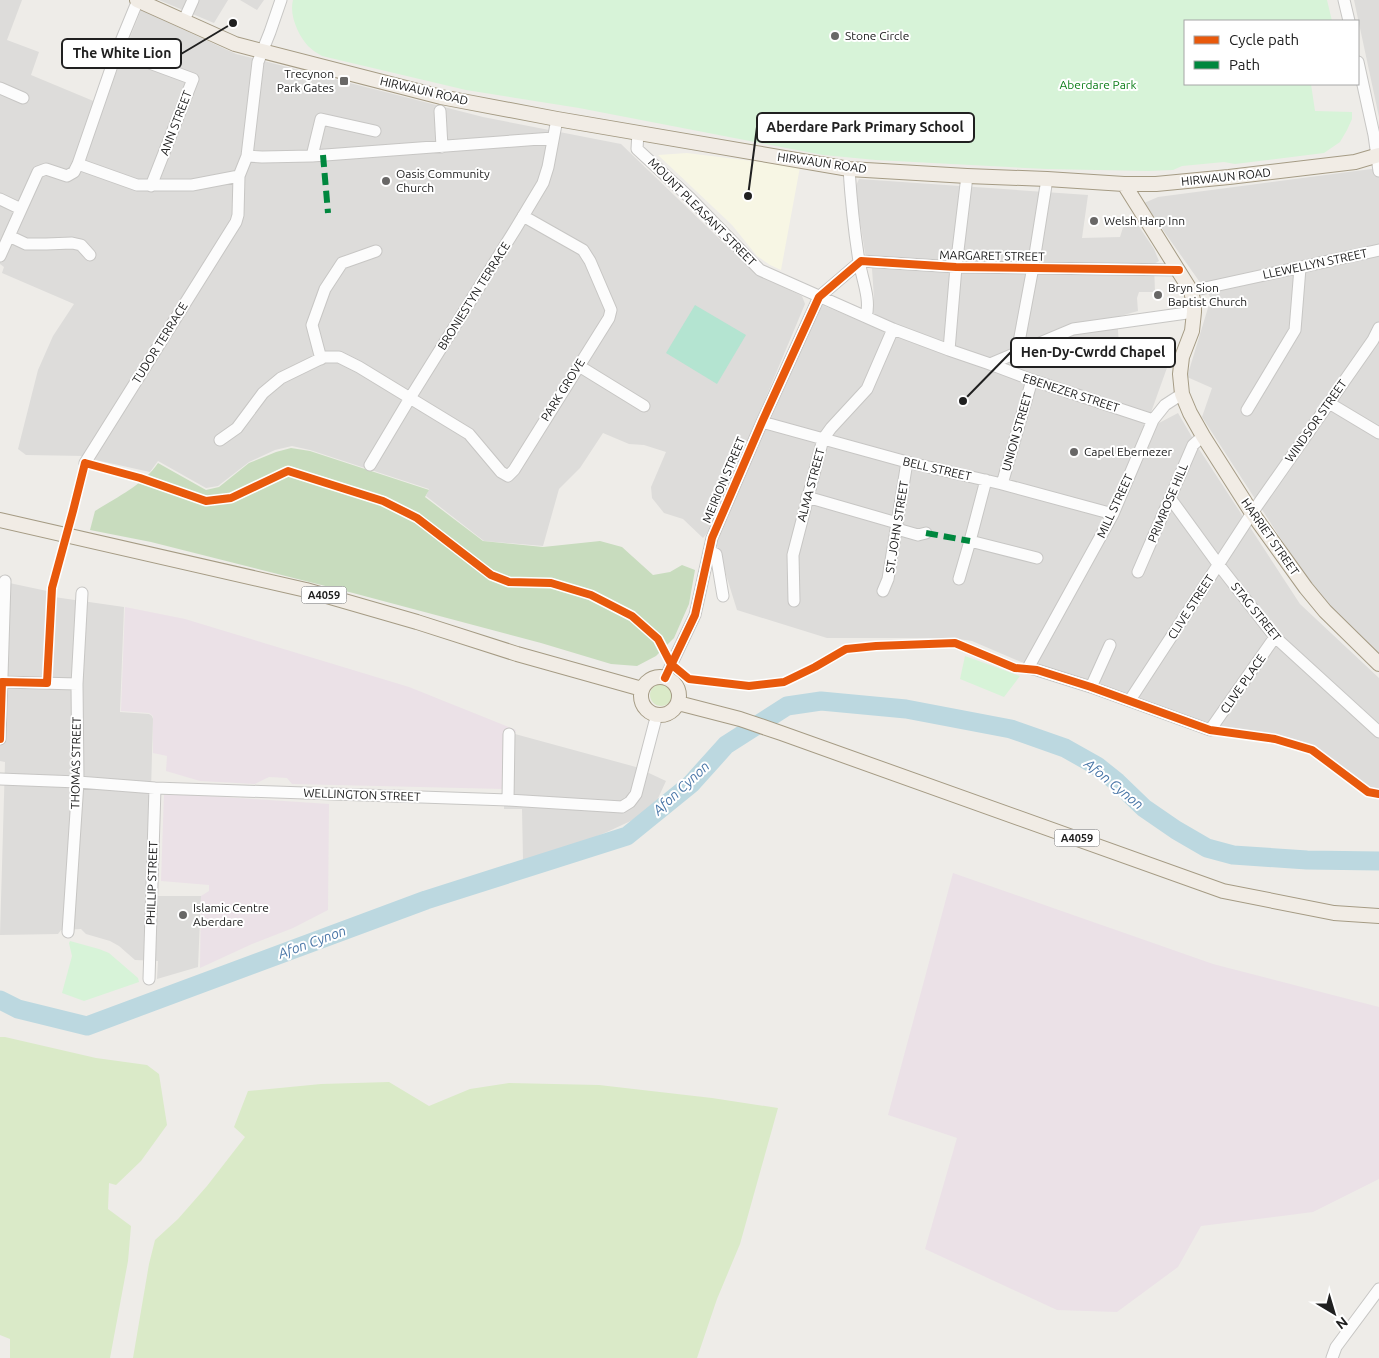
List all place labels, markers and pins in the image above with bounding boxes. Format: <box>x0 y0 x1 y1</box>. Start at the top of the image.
place label: Stone Circle <box>845 29 909 42</box>
marker: Stone Circle <box>829 30 841 42</box>
callout: The White Lion <box>62 39 181 68</box>
place label: Trecynon Park Gates <box>277 67 334 94</box>
marker: Trecynon Park Gates <box>338 75 350 87</box>
callout: Aberdare Park Primary School <box>757 113 974 142</box>
place label: Oasis Community Church <box>396 167 490 194</box>
marker: Oasis Community Church <box>380 175 392 187</box>
place label: Welsh Harp Inn <box>1104 214 1185 227</box>
marker: Welsh Harp Inn <box>1088 215 1100 227</box>
place label: Bryn Sion Baptist Church <box>1168 281 1247 308</box>
marker: Bryn Sion Baptist Church <box>1152 289 1164 301</box>
callout: Hen-Dy-Cwrdd Chapel <box>1011 338 1175 367</box>
place label: Capel Ebernezer <box>1084 445 1173 458</box>
marker: Capel Ebernezer <box>1068 446 1080 458</box>
place label: Islamic Centre Aberdare <box>193 901 269 928</box>
marker: Islamic Centre Aberdare <box>177 909 189 921</box>

